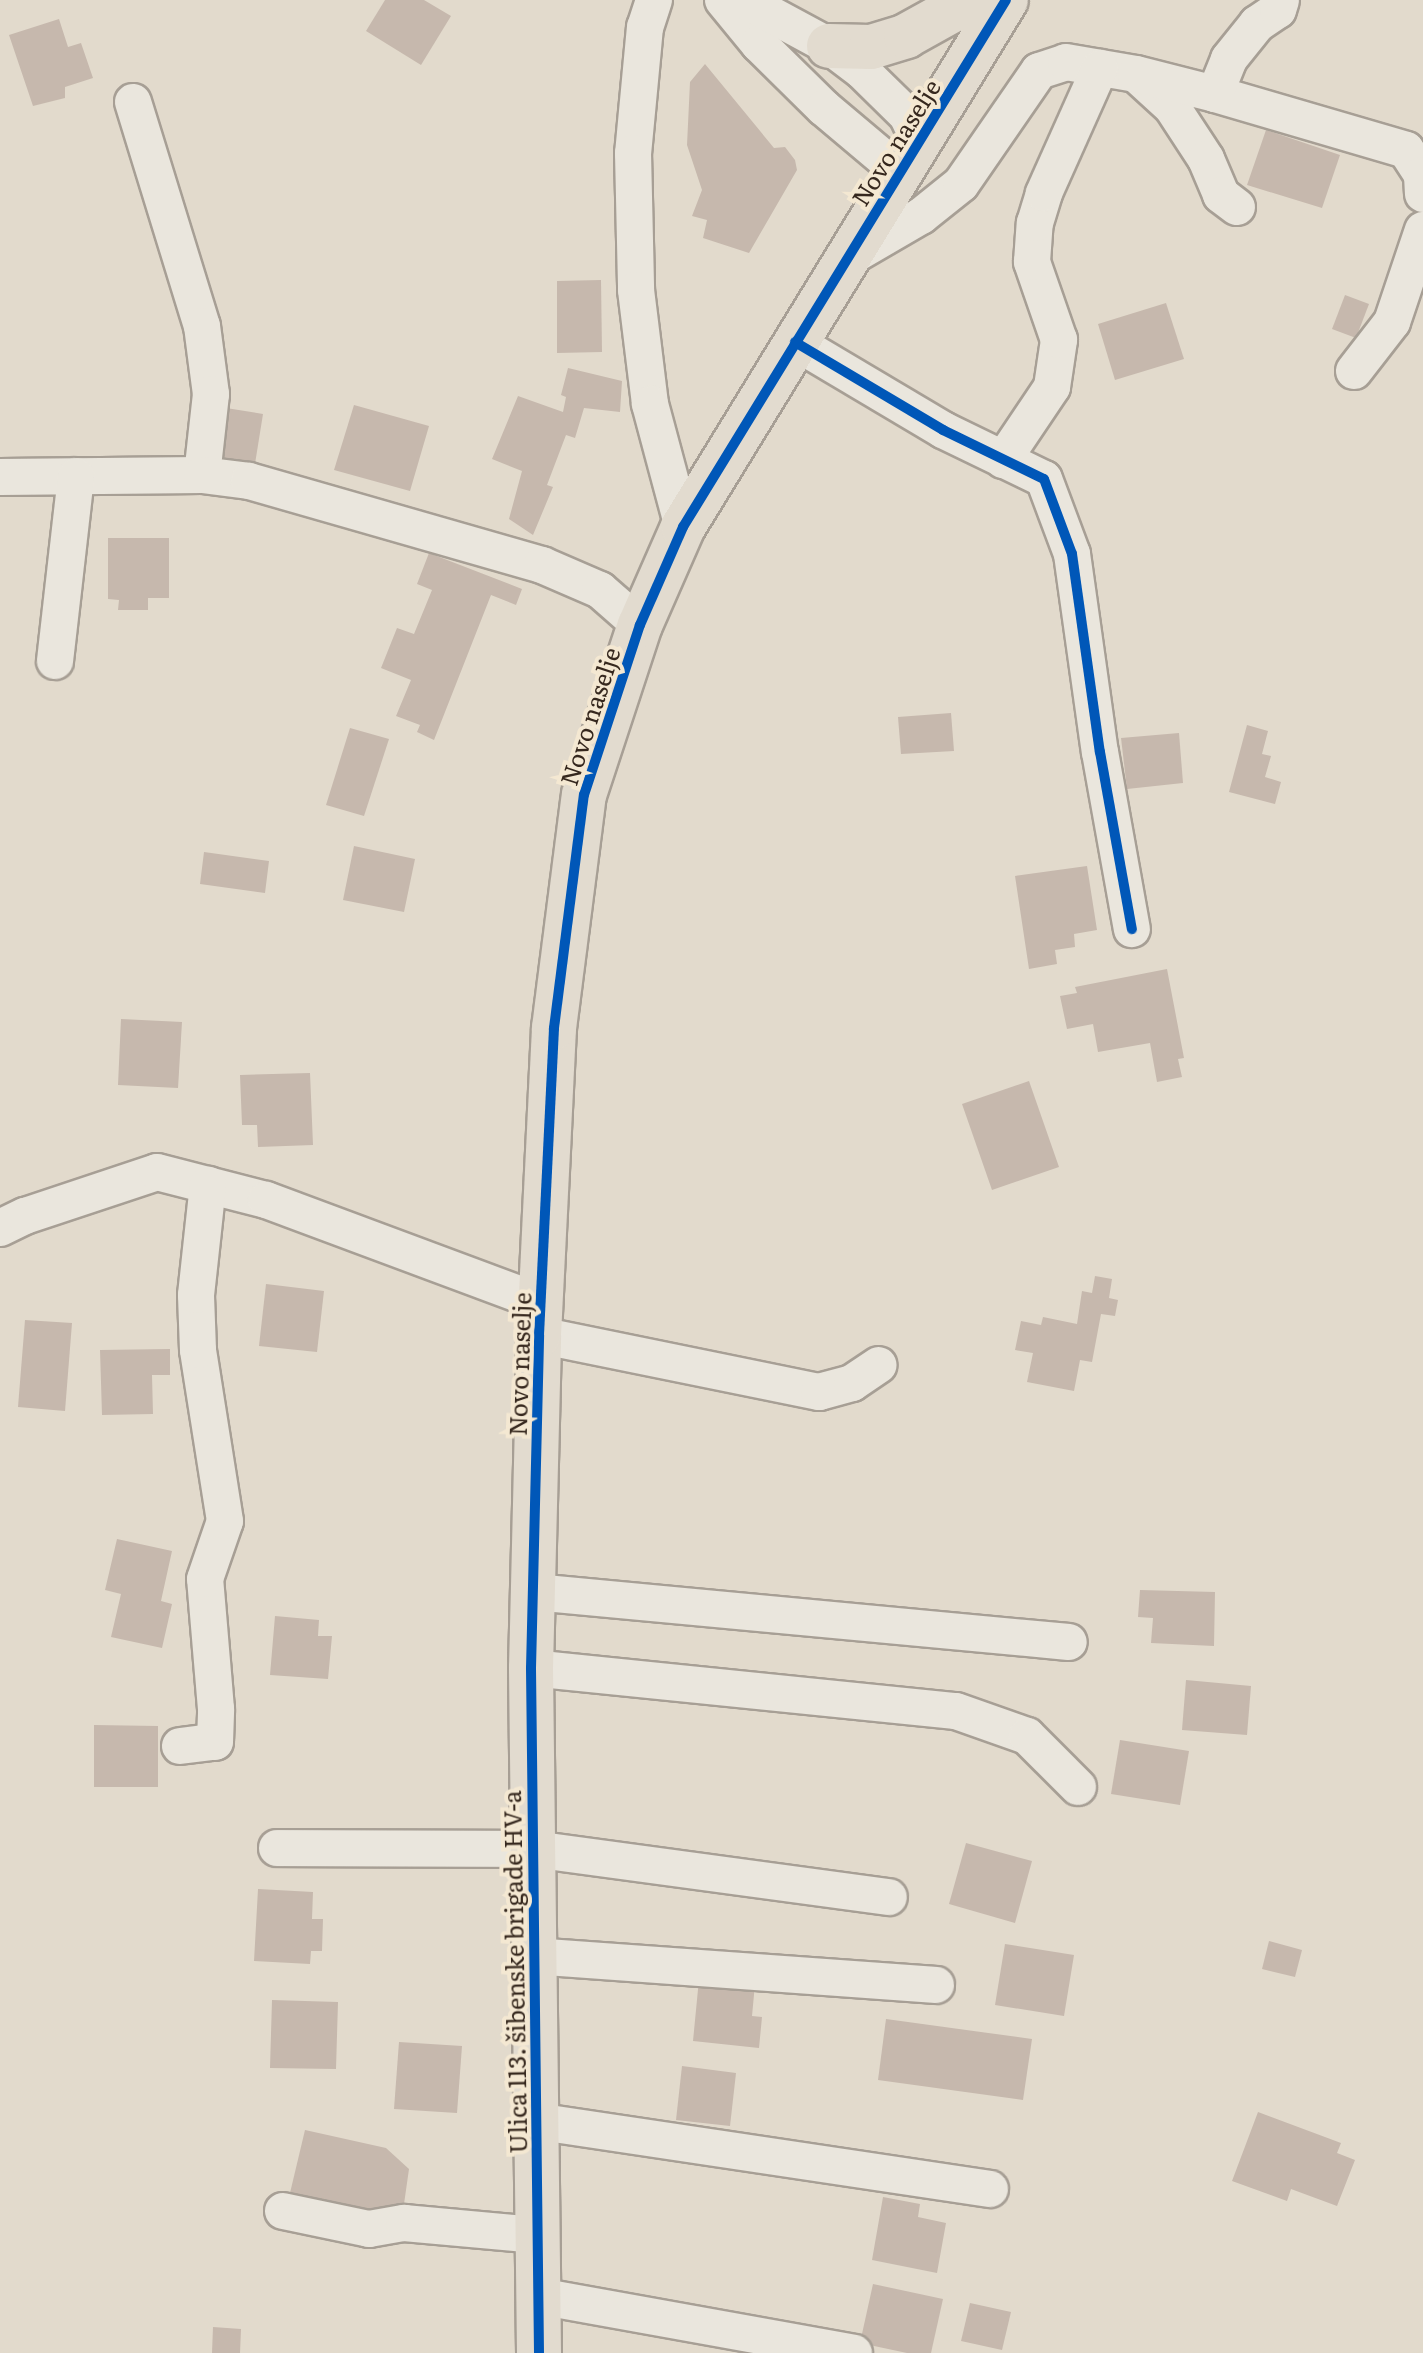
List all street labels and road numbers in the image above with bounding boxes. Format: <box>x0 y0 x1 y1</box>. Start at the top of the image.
street label: Novo naselje <box>845 73 945 211</box>
street label: Novo naselje <box>553 643 625 789</box>
street label: Novo naselje <box>502 1292 536 1436</box>
street label: Ulica 113. šibenske brigade HV-a <box>496 1790 532 2154</box>

